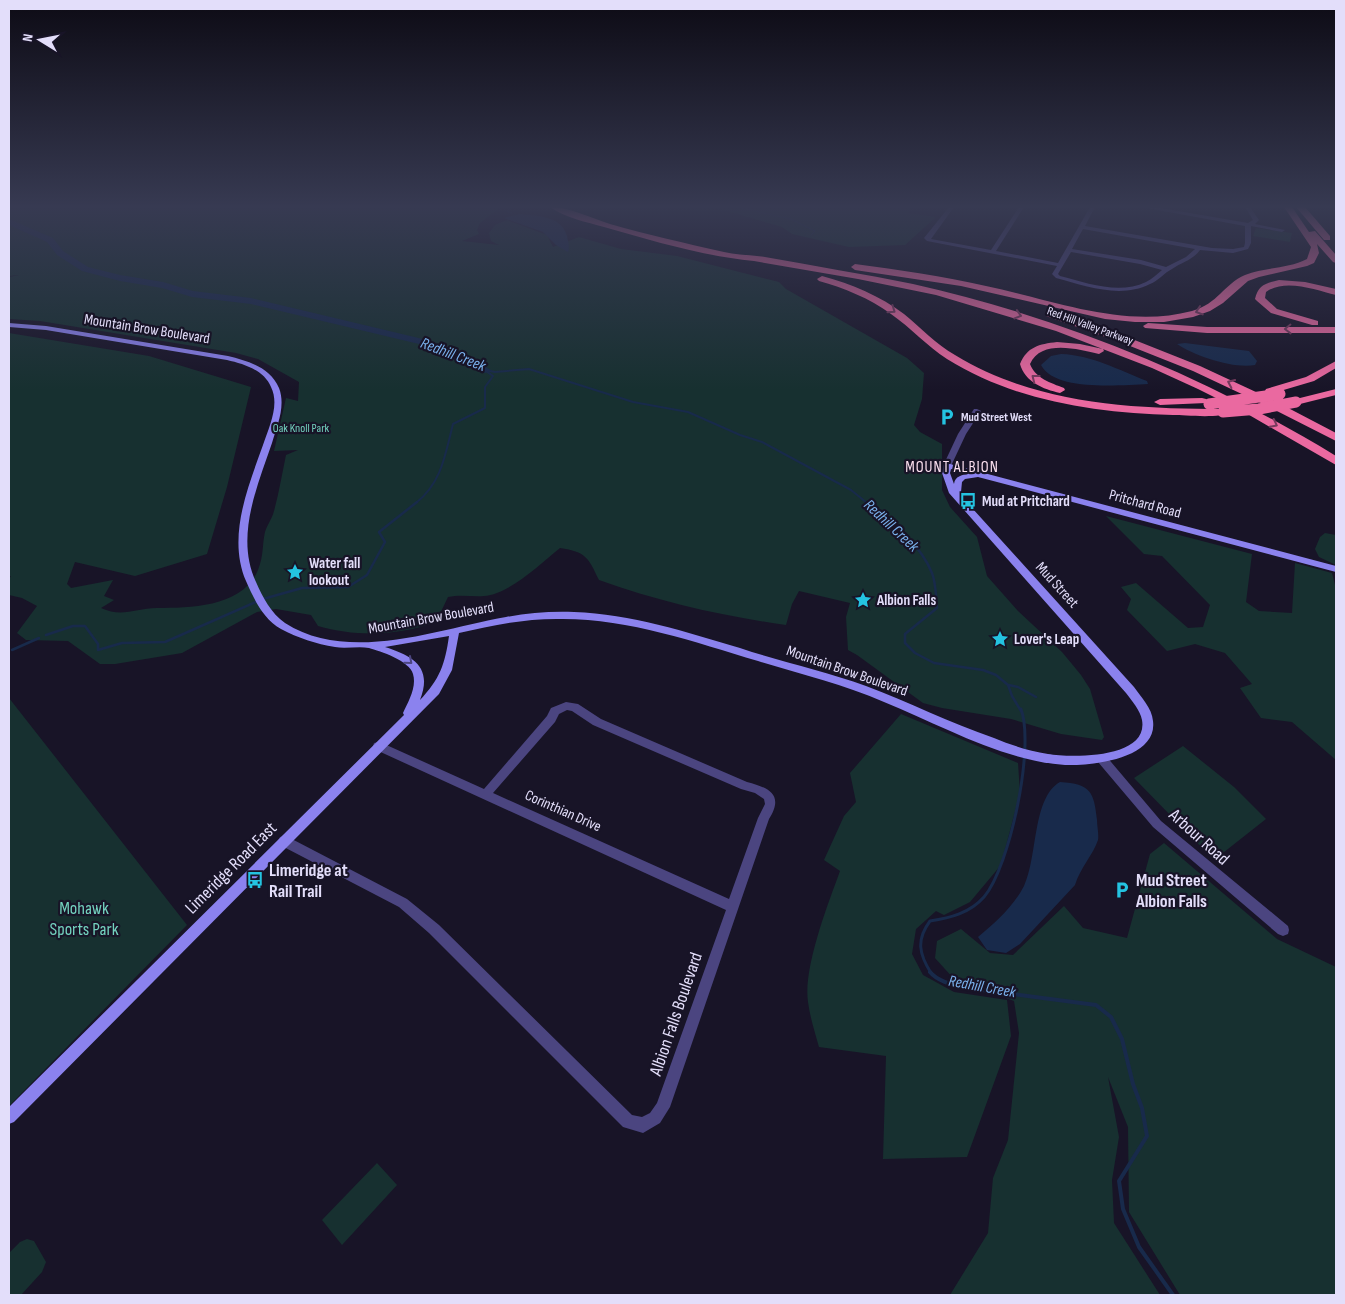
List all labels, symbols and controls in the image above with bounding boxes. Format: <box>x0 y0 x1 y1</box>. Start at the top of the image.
north arrow <box>15 15 65 65</box>
text: N <box>19 33 37 43</box>
street label: Red Hill Valley Parkway <box>1045 303 1135 349</box>
one-way arrow <box>886 304 896 313</box>
one-way arrow <box>1196 306 1204 316</box>
street label: Mountain Brow Boulevard <box>83 310 211 348</box>
one-way arrow <box>1014 310 1022 320</box>
one-way arrow <box>1283 324 1291 334</box>
water label: Redhill Creek <box>418 334 489 376</box>
one-way arrow <box>1032 375 1041 383</box>
one-way arrow <box>1227 379 1236 389</box>
parking icon: Mud Street West <box>937 407 957 427</box>
place label: Mud Street West <box>961 410 1032 425</box>
one-way arrow <box>1269 418 1278 428</box>
park label: Oak Knoll Park <box>273 421 330 436</box>
district label: MOUNT ALBION <box>905 458 999 477</box>
street label: Pritchard Road <box>1107 485 1183 523</box>
bus stop icon: Mud at Pritchard <box>958 491 978 511</box>
place label: Mud at Pritchard <box>982 492 1070 511</box>
water label: Redhill Creek <box>860 496 923 557</box>
place label: Water fall lookout <box>309 554 360 590</box>
street label: Mud Street <box>1031 558 1083 612</box>
place icon: Water fall lookout <box>285 562 305 582</box>
place icon: Albion Falls <box>853 590 873 610</box>
place label: Albion Falls <box>876 591 936 610</box>
street label: Mountain Brow Boulevard <box>367 598 495 638</box>
place icon: Lover's Leap <box>990 629 1010 649</box>
place label: Lover's Leap <box>1014 630 1079 649</box>
street label: Mountain Brow Boulevard <box>784 641 910 701</box>
one-way arrow <box>404 656 413 665</box>
street label: Corinthian Drive <box>522 786 604 836</box>
street label: Arbour Road <box>1164 804 1233 869</box>
street label: Limeridge Road East <box>181 817 282 918</box>
place label: Limeridge at Rail Trail <box>269 860 348 902</box>
bus stop icon: Limeridge at Rail Trail <box>245 870 265 890</box>
place label: Mud Street Albion Falls <box>1135 870 1207 912</box>
parking icon: Mud Street Albion Falls <box>1112 880 1132 900</box>
park label: Mohawk Sports Park <box>49 898 119 940</box>
street label: Albion Falls Boulevard <box>645 950 707 1079</box>
water label: Redhill Creek <box>947 972 1018 1002</box>

